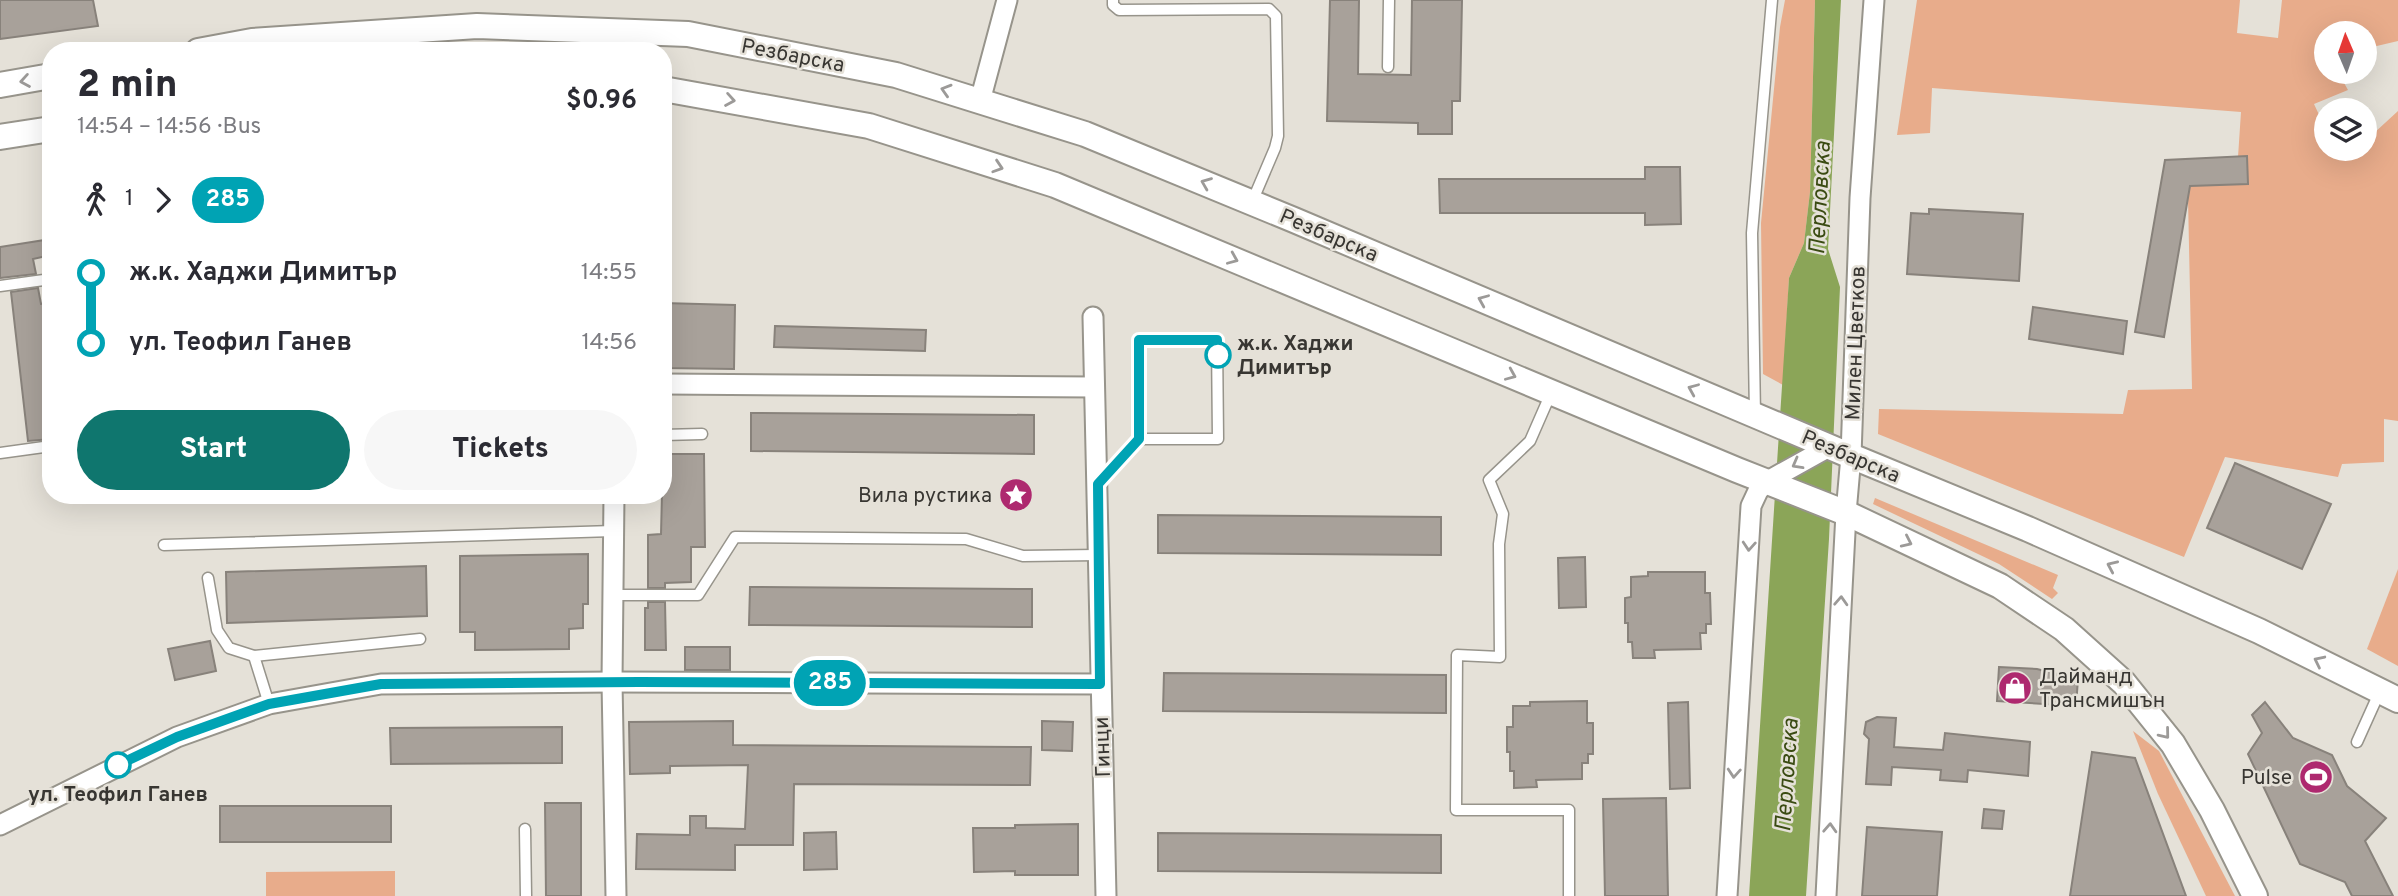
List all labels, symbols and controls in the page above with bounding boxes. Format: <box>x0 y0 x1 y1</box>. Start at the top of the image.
north arrow <box>2314 21 2376 84</box>
map controls <box>2314 21 2377 161</box>
street label: Резбарска <box>739 33 847 80</box>
text: 2 min <box>77 62 178 111</box>
one-way arrow <box>19 72 31 87</box>
one-way arrow <box>940 84 952 99</box>
text: $0.96 <box>566 85 637 118</box>
one-way arrow <box>724 92 736 107</box>
button: layers <box>2314 98 2377 161</box>
text: 14:54 – 14:56 · Bus <box>77 113 261 142</box>
water label: Перловска <box>1804 141 1839 256</box>
one-way arrow <box>992 159 1004 173</box>
one-way arrow <box>1200 178 1212 192</box>
icon: walk <box>77 181 115 219</box>
icon: forward <box>144 181 182 219</box>
text: 1 <box>125 185 134 214</box>
text: 285 <box>206 185 250 215</box>
street label: Резбарска <box>1275 204 1382 269</box>
one-way arrow <box>1225 251 1238 265</box>
text: ж.к. Хаджи Димитър <box>129 257 397 290</box>
text: 14:55 <box>581 259 637 288</box>
street label: Милен Цветков <box>1840 265 1873 421</box>
one-way arrow <box>1478 294 1490 308</box>
text: ул. Теофил Ганев <box>129 327 352 360</box>
text: 14:56 <box>581 329 637 358</box>
place label: ж.к. Хаджи Димитър <box>1237 331 1354 382</box>
marker: ж.к. Хаджи Димитър <box>1205 342 1231 368</box>
one-way arrow <box>1504 366 1516 380</box>
one-way arrow <box>1687 383 1700 397</box>
button: Start <box>77 410 350 490</box>
button: Tickets <box>364 410 637 490</box>
street label: Резбарска <box>1797 425 1904 490</box>
one-way arrow <box>1792 456 1805 470</box>
place icon: Вила рустика <box>997 476 1035 514</box>
place label: Вила рустика <box>858 483 992 510</box>
one-way arrow <box>1900 534 1913 548</box>
one-way arrow <box>1742 541 1757 552</box>
one-way arrow <box>2107 560 2119 574</box>
one-way arrow <box>1834 595 1849 606</box>
one-way arrow <box>2314 655 2326 669</box>
line badge: 285 <box>790 660 870 706</box>
place label: Дайманд Трансмишън <box>2039 664 2165 715</box>
text: 285 <box>808 668 852 698</box>
shop icon: Дайманд Трансмишън <box>1996 669 2034 707</box>
street label: Гинци <box>1089 716 1118 778</box>
water label: Перловска <box>1770 717 1807 833</box>
one-way arrow <box>2156 726 2169 738</box>
marker: ул. Теофил Ганев <box>105 752 131 778</box>
sports icon: Pulse <box>2297 758 2335 796</box>
place label: Pulse <box>2241 765 2292 792</box>
one-way arrow <box>1727 768 1742 779</box>
place label: ул. Теофил Ганев <box>28 782 208 809</box>
one-way arrow <box>1822 822 1837 833</box>

